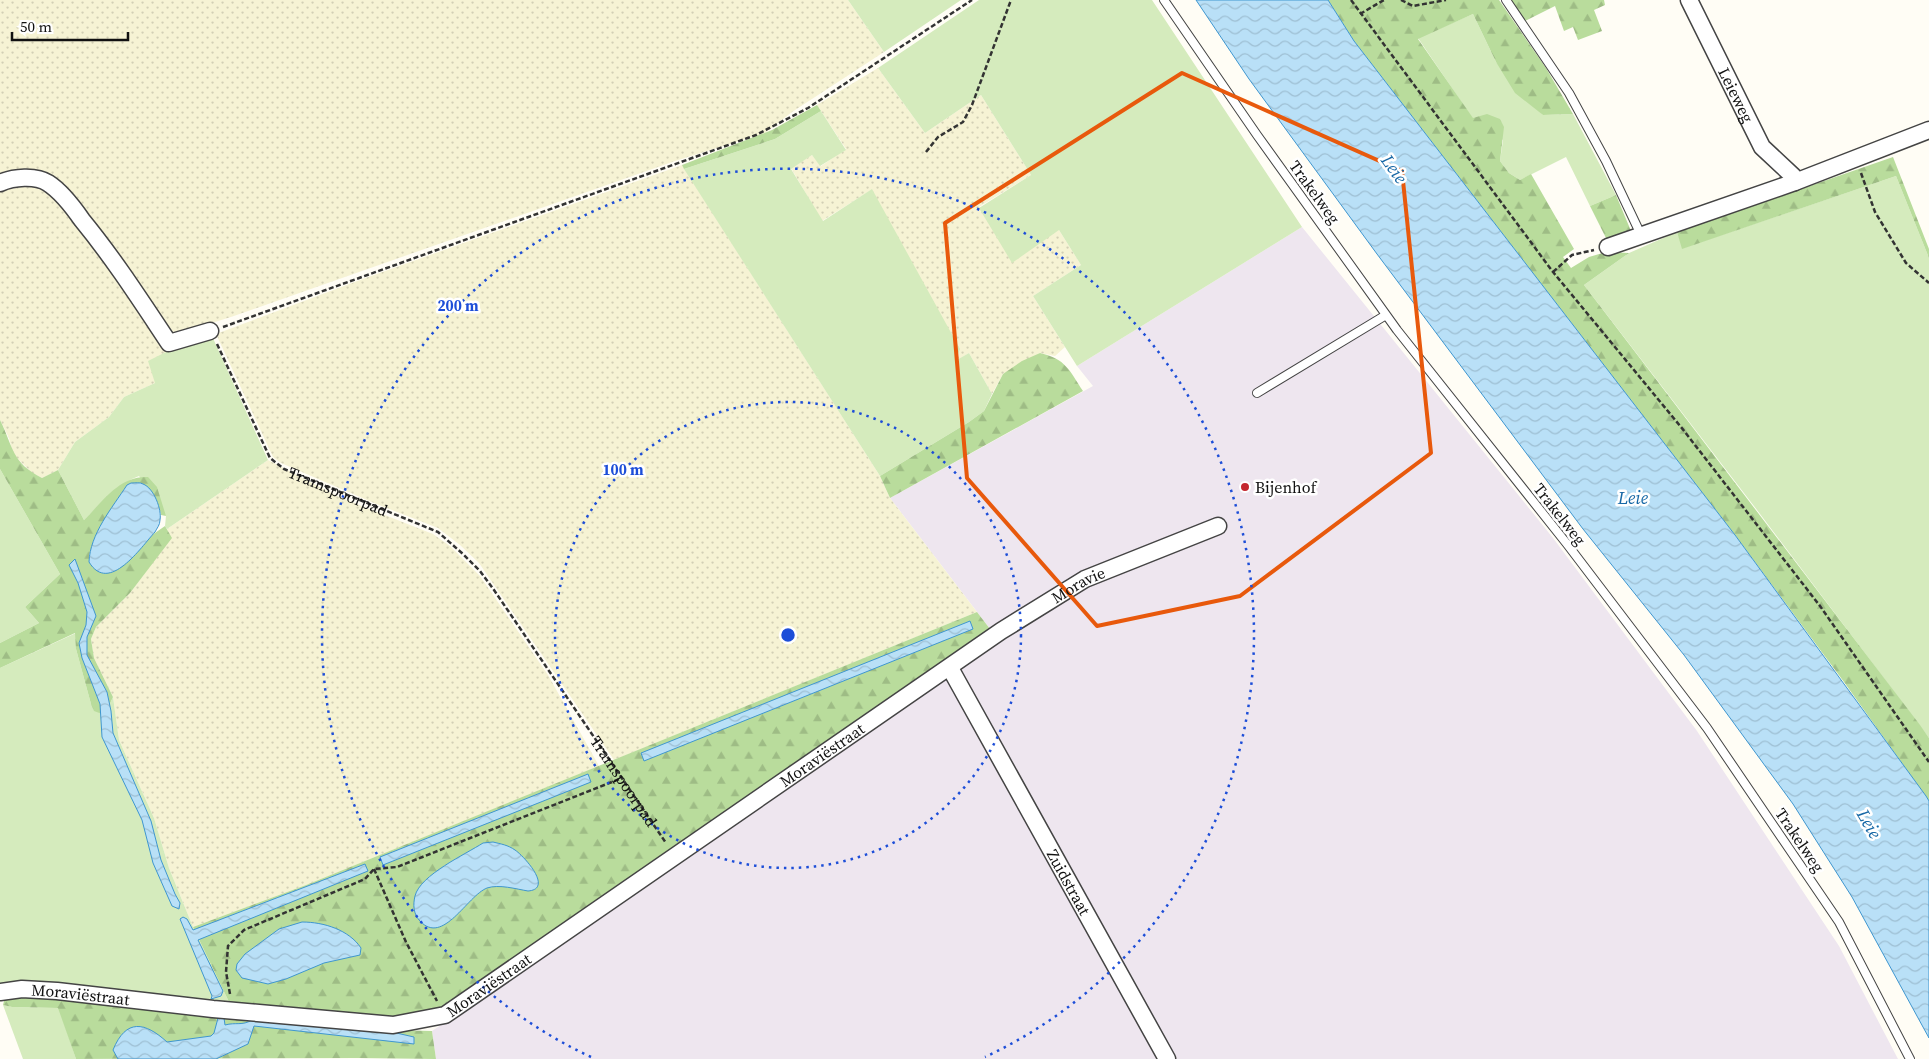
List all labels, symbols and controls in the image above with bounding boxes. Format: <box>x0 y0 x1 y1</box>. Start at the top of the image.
scale bar <box>12 10 129 42</box>
text: 50 m <box>20 16 52 37</box>
street label: Leieweg <box>1713 64 1759 126</box>
water label: Leie <box>1375 148 1414 189</box>
street label: Trakelweg <box>1285 156 1345 228</box>
text: 200 m <box>437 295 479 316</box>
text: 100 m <box>602 459 644 480</box>
street label: Tramspoorpad <box>285 461 391 521</box>
place label: Bijenhof <box>1255 476 1318 498</box>
street label: Trakelweg <box>1529 478 1591 550</box>
marker: Bijenhof <box>1239 481 1251 493</box>
water label: Leie <box>1617 485 1649 510</box>
street label: Moravie <box>1047 561 1108 608</box>
centre of rings <box>779 626 797 644</box>
street label: Moraviëstraat <box>775 717 869 792</box>
street label: Tramspoorpad <box>585 731 663 831</box>
street label: Trakelweg <box>1770 803 1830 877</box>
water label: Leie <box>1851 803 1888 844</box>
street label: Zuidstraat <box>1042 845 1096 920</box>
street label: Moraviëstraat <box>442 947 536 1022</box>
street label: Moraviëstraat <box>31 979 132 1010</box>

